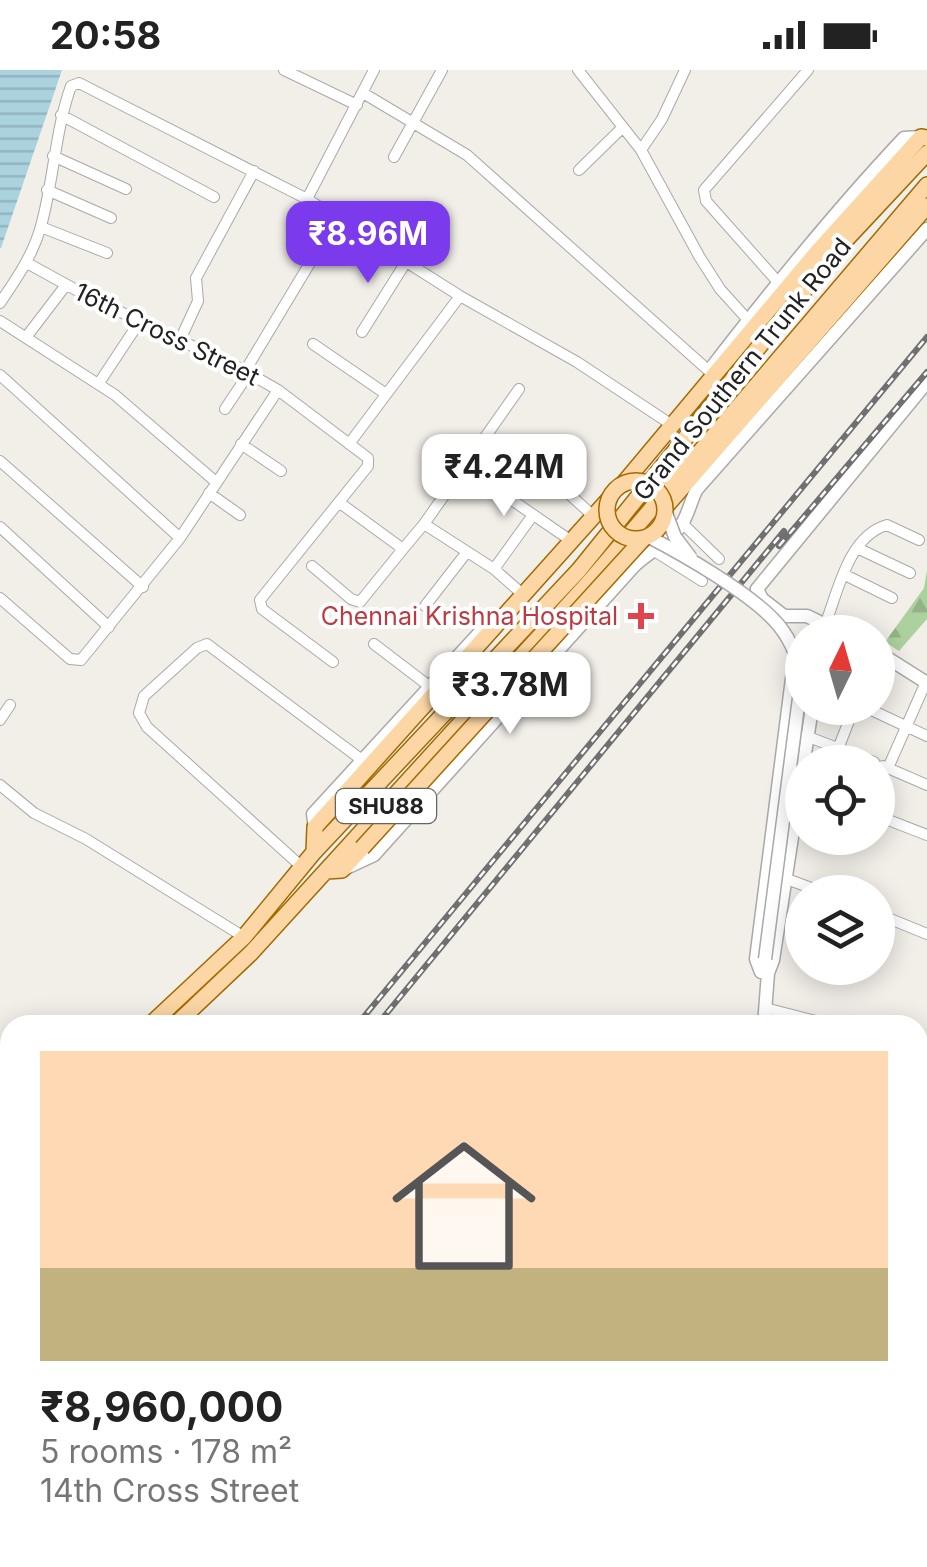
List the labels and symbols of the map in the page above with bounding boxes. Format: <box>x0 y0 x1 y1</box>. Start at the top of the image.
pin: ₹8.96M <box>287 201 449 286</box>
street label: Grand Southern Trunk Road <box>627 232 857 506</box>
street label: 16th Cross Street <box>70 276 264 392</box>
pin: ₹4.24M <box>423 434 585 519</box>
place label: Chennai Krishna Hospital <box>321 601 618 631</box>
marker: Chennai Krishna Hospital <box>628 603 654 629</box>
north arrow <box>785 615 895 725</box>
pin: ₹3.78M <box>429 652 591 737</box>
road number: SHU88 <box>336 789 436 823</box>

